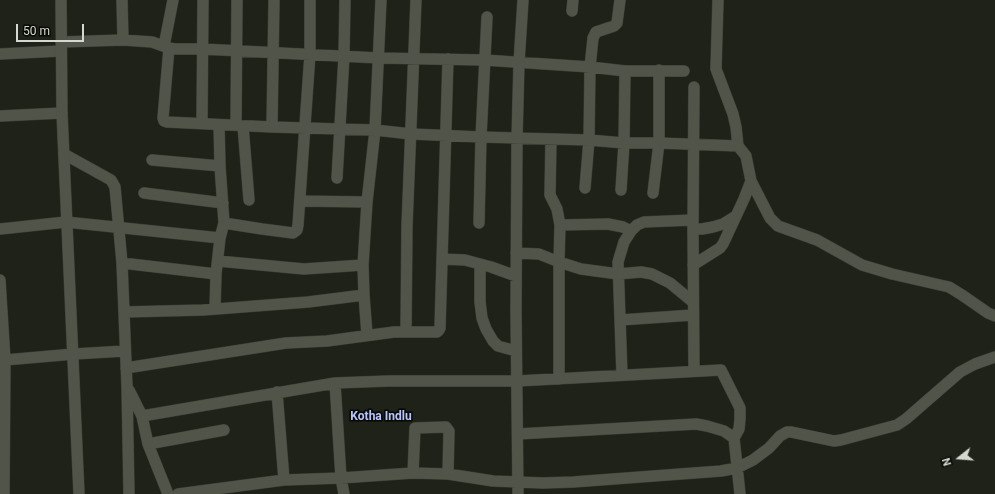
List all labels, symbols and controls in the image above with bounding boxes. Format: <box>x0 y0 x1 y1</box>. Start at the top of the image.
scale bar <box>18 16 86 42</box>
text: 50 m <box>23 24 50 38</box>
district label: Kotha Indlu <box>350 410 412 424</box>
north arrow <box>939 438 979 478</box>
text: N <box>940 456 954 467</box>

